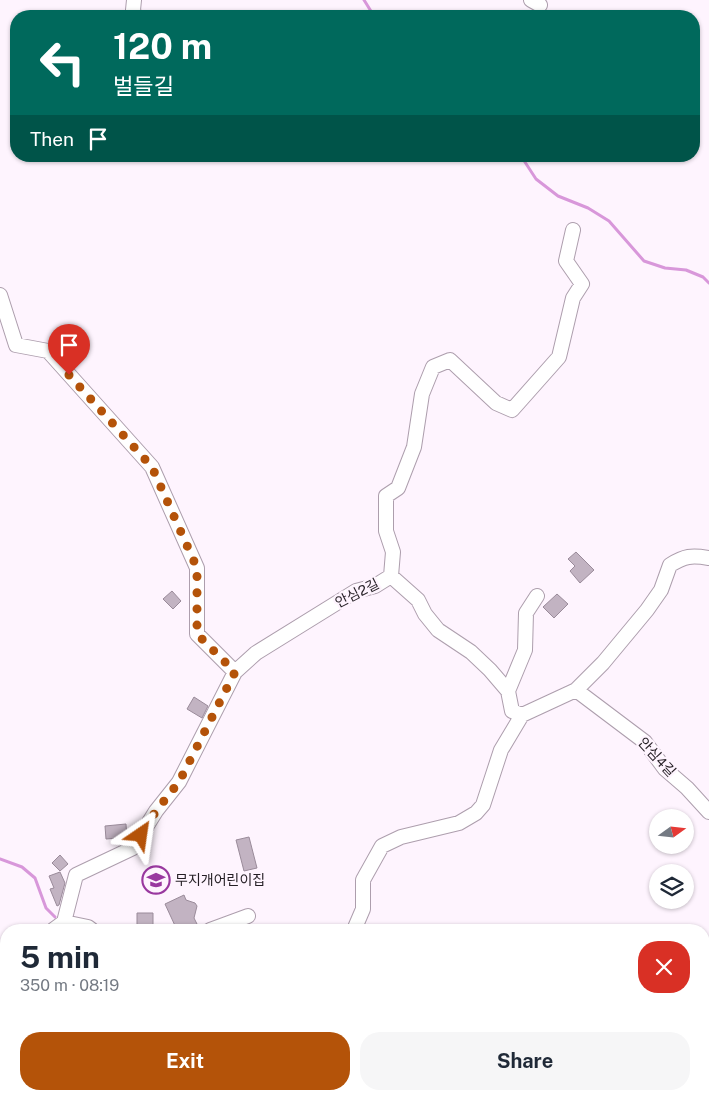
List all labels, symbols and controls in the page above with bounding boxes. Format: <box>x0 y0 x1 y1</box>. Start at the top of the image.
text: 120 m <box>113 26 212 67</box>
icon: left <box>30 30 95 95</box>
text: 벌들길 <box>113 73 174 99</box>
icon: arrive <box>84 125 112 153</box>
text: Then <box>30 128 74 150</box>
pin <box>48 324 90 375</box>
icon: arrive <box>55 331 83 359</box>
street label: 안심2길 <box>332 575 382 611</box>
street label: 안심4길 <box>635 734 679 780</box>
position arrow <box>114 808 166 860</box>
north arrow <box>649 809 694 854</box>
map controls <box>649 809 694 909</box>
button: layers <box>649 864 694 909</box>
school or university icon: 무지개어린이집 <box>141 865 171 895</box>
place label: 무지개어린이집 <box>175 872 265 888</box>
text: 5 min <box>20 939 100 975</box>
button: close <box>638 941 690 993</box>
text: 350 m · 08:19 <box>20 976 119 995</box>
button: Exit <box>20 1032 350 1090</box>
button: Share <box>360 1032 690 1090</box>

